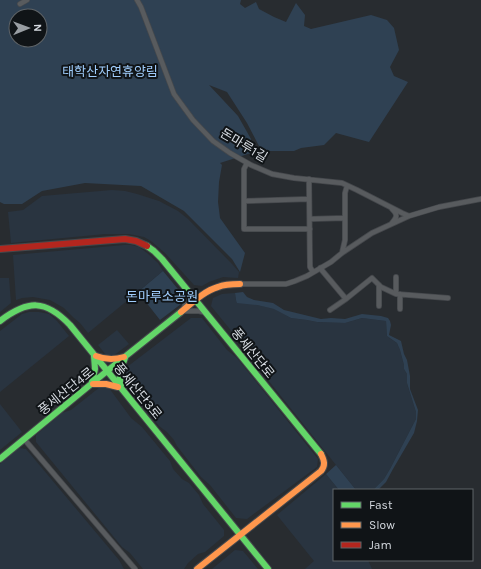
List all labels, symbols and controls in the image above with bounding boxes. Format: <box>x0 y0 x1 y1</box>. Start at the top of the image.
north arrow <box>8 8 48 48</box>
text: N <box>31 24 44 32</box>
park label: 태학산자연휴양림 <box>62 64 158 79</box>
street label: 돈마루1길 <box>218 125 270 165</box>
park label: 돈마루소공원 <box>126 289 198 304</box>
street label: 풍세산단로 <box>228 325 278 381</box>
street label: 풍세산단3로 <box>111 360 165 422</box>
street label: 풍세산단4로 <box>35 364 97 418</box>
legend <box>333 489 473 561</box>
text: Fast <box>369 498 393 512</box>
text: Slow <box>369 518 395 532</box>
text: Jam <box>369 538 392 552</box>

